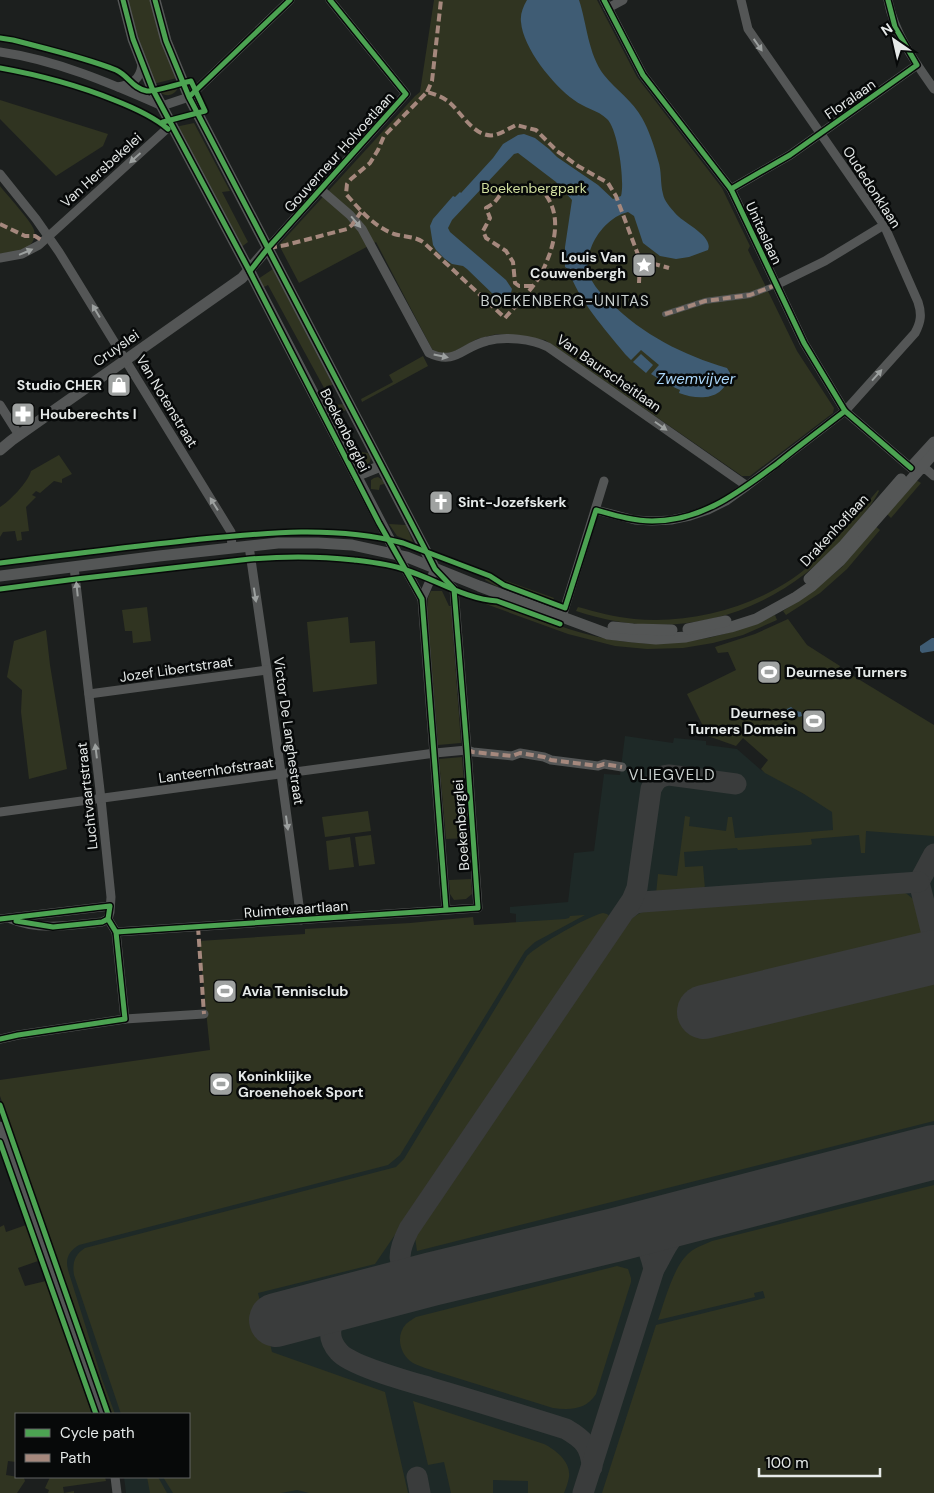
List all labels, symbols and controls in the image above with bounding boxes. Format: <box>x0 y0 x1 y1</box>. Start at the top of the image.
north arrow <box>869 15 919 65</box>
text: N <box>877 19 896 40</box>
one-way arrow <box>753 38 763 51</box>
street label: Floralaan <box>821 75 879 123</box>
street label: Gouverneur Holvoetlaan <box>280 88 398 216</box>
street label: Van Hersbekelei <box>57 129 145 211</box>
street label: Oudedonklaan <box>839 143 905 231</box>
one-way arrow <box>130 152 142 164</box>
park label: Boekenbergpark <box>481 179 587 197</box>
street label: Unitaslaan <box>742 199 786 267</box>
one-way arrow <box>350 216 362 228</box>
one-way arrow <box>19 247 33 255</box>
place label: Louis Van Couwenbergh <box>530 248 626 282</box>
place icon: Louis Van Couwenbergh <box>631 252 657 278</box>
district label: BOEKENBERG-UNITAS <box>480 291 650 311</box>
one-way arrow <box>92 304 101 317</box>
street label: Cruyslei <box>90 326 142 370</box>
street label: Van Baurscheitlaan <box>553 330 665 416</box>
street label: Van Notenstraat <box>132 351 202 451</box>
one-way arrow <box>434 353 450 361</box>
water label: Zwemvijver <box>657 369 736 389</box>
one-way arrow <box>871 369 883 381</box>
shop icon: Studio CHER <box>106 372 132 398</box>
place label: Studio CHER <box>17 376 102 394</box>
street label: Boekenberglei <box>316 385 374 475</box>
pharmacy icon: Houberechts I <box>10 401 36 427</box>
place label: Houberechts I <box>40 405 137 423</box>
one-way arrow <box>654 421 667 431</box>
church icon: Sint-Jozefskerk <box>428 489 454 515</box>
street label: Drakenhoflaan <box>796 490 872 570</box>
place label: Sint-Jozefskerk <box>458 493 567 511</box>
one-way arrow <box>209 498 218 511</box>
one-way arrow <box>73 581 81 597</box>
one-way arrow <box>252 587 260 603</box>
street label: Jozef Libertstraat <box>118 652 234 686</box>
street label: Victor De Langhestraat <box>270 656 308 806</box>
sports icon: Deurnese Turners <box>756 659 782 685</box>
place label: Deurnese Turners <box>786 663 907 681</box>
place label: Deurnese Turners Domein <box>688 704 796 738</box>
sports icon: Deurnese Turners Domein <box>801 708 827 734</box>
street label: Luchtvaartstraat <box>72 741 102 851</box>
one-way arrow <box>92 742 100 758</box>
street label: Lanteernhofstraat <box>157 753 275 787</box>
district label: VLIEGVELD <box>628 765 716 785</box>
street label: Boekenberglei <box>449 779 473 871</box>
one-way arrow <box>284 815 292 831</box>
street label: Ruimtevaartlaan <box>243 896 349 922</box>
sports icon: Avia Tennisclub <box>212 978 238 1004</box>
place label: Avia Tennisclub <box>242 982 349 1000</box>
place label: Koninklijke Groenehoek Sport <box>238 1067 364 1101</box>
sports icon: Koninklijke Groenehoek Sport <box>208 1071 234 1097</box>
legend <box>15 1413 190 1478</box>
text: Cycle path <box>60 1423 135 1443</box>
scale bar <box>759 1446 880 1478</box>
text: Path <box>60 1448 91 1468</box>
text: 100 m <box>766 1453 809 1473</box>

